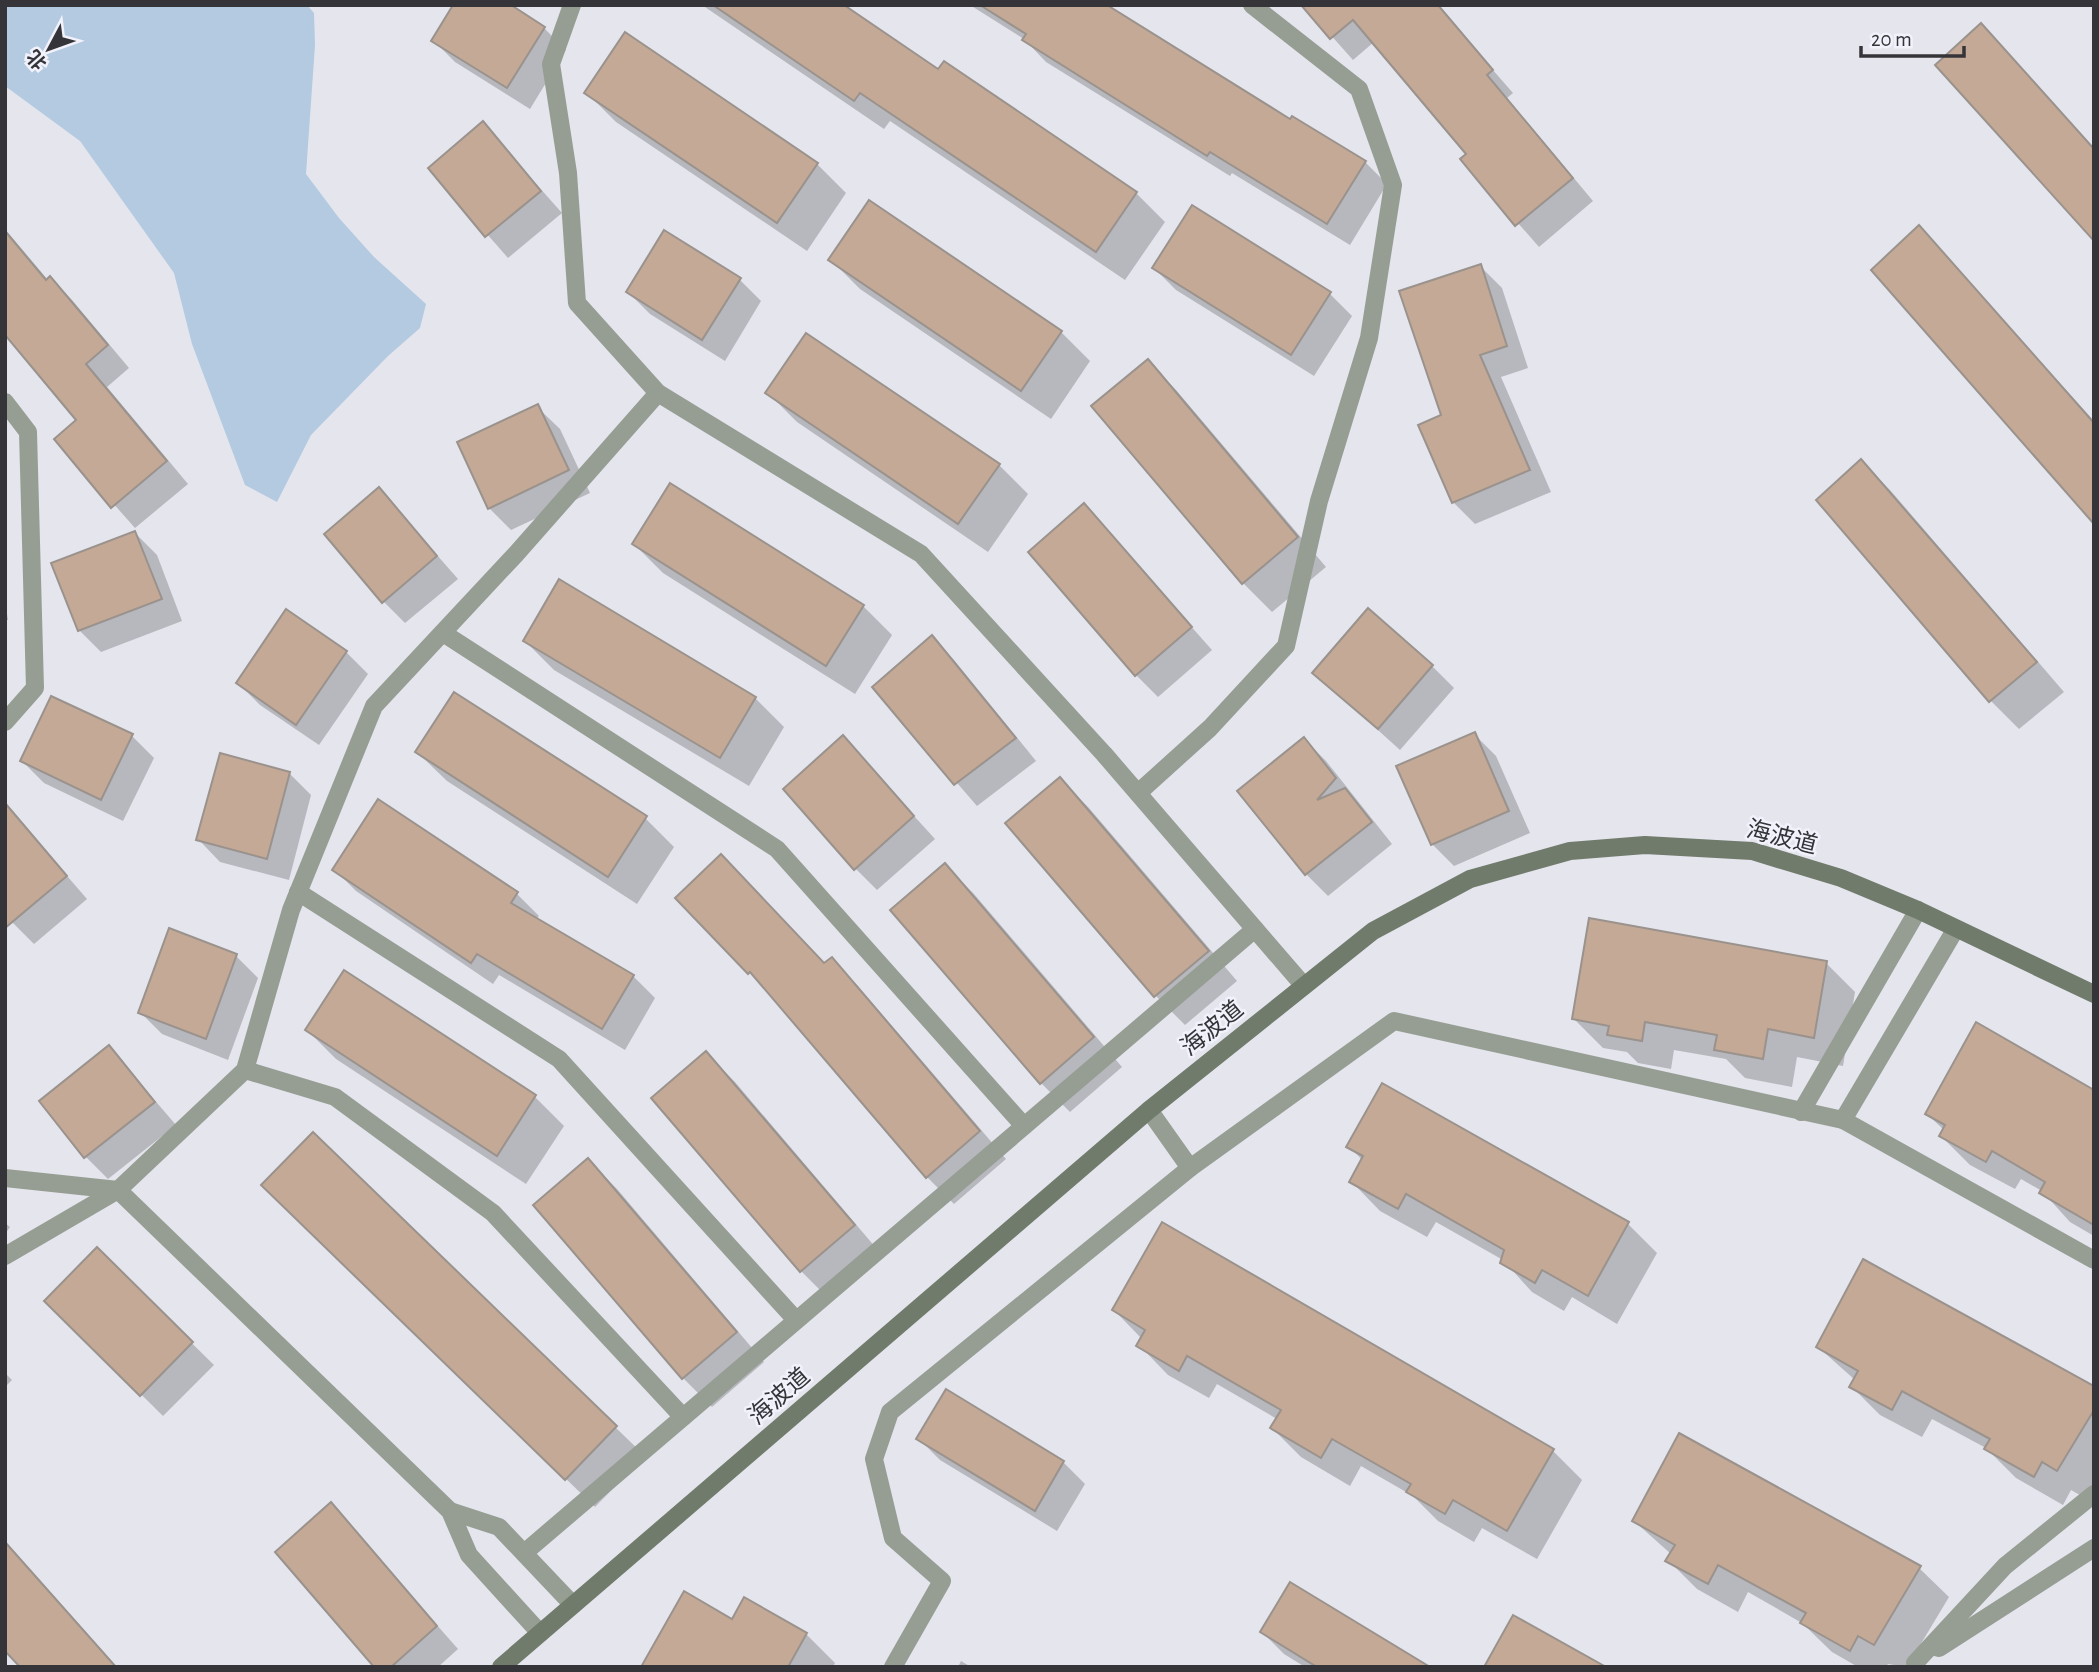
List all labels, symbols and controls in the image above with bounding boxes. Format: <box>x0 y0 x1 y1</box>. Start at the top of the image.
north arrow <box>14 14 84 84</box>
scale bar <box>1861 14 1964 58</box>
text: 20 m <box>1871 29 1912 50</box>
text: 北 <box>23 46 51 73</box>
street label: 海波道 <box>1744 816 1820 858</box>
street label: 海波道 <box>1176 995 1248 1061</box>
street label: 海波道 <box>743 1363 815 1429</box>

